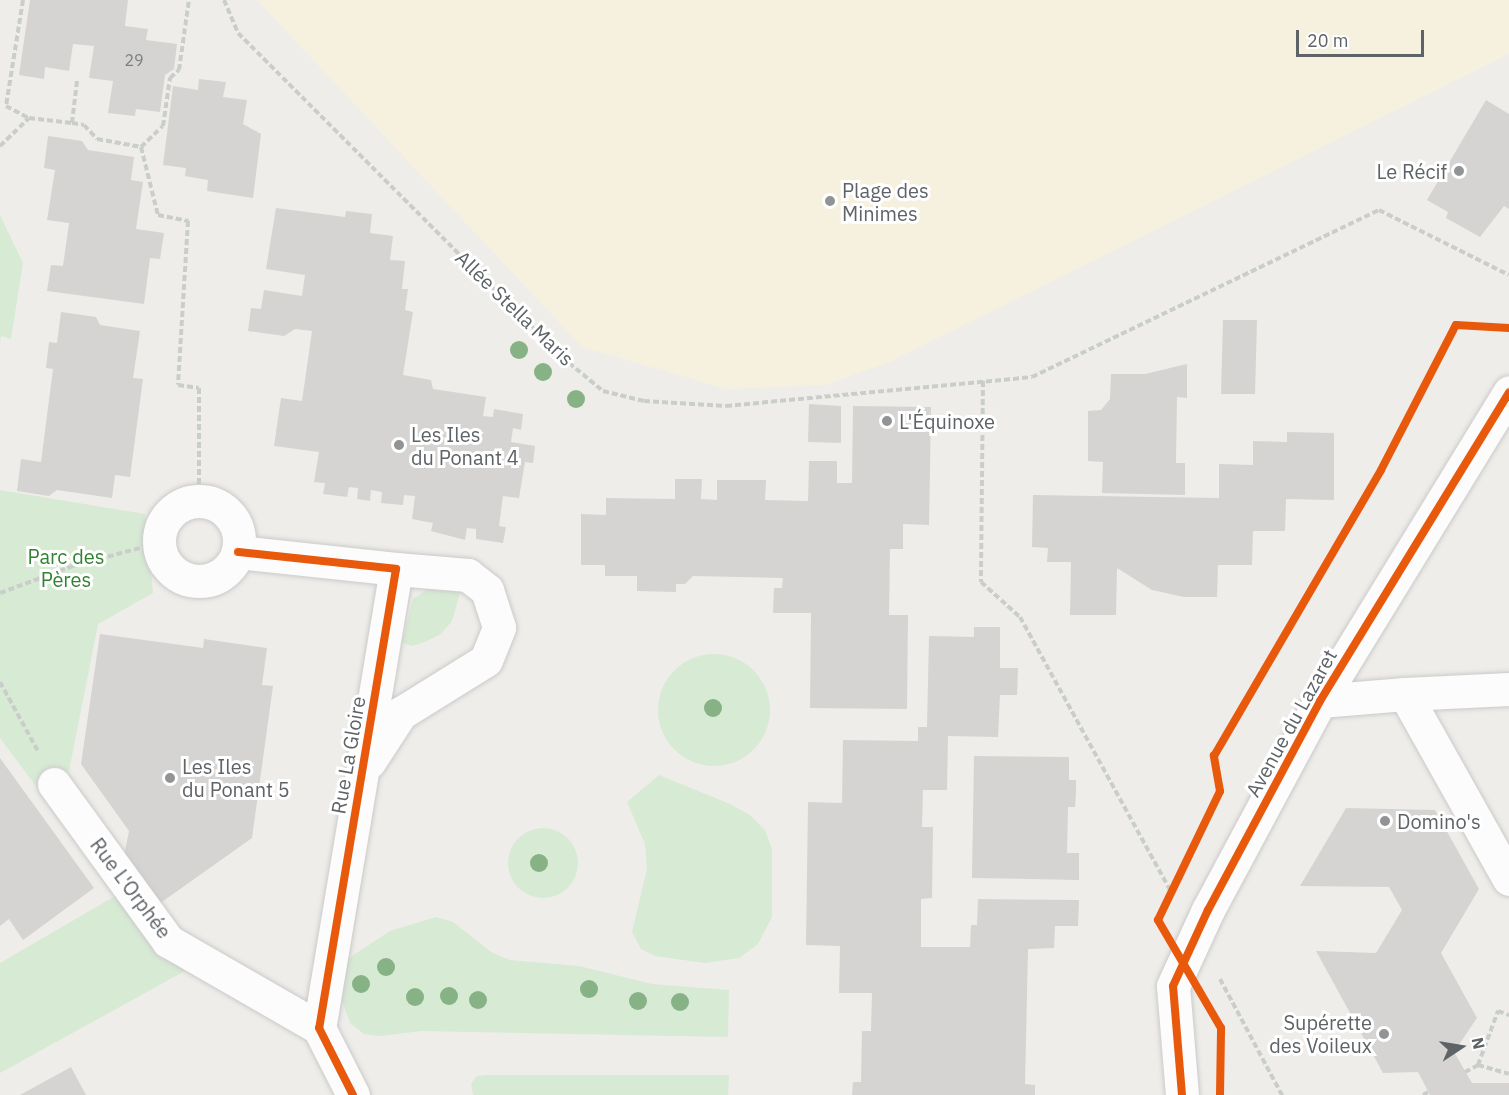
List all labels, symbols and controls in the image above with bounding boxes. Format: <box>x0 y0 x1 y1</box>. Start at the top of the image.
scale bar <box>1299 18 1426 56</box>
text: 20 m <box>1307 29 1349 52</box>
house number: 29 <box>124 50 144 70</box>
place label: Le Récif <box>1376 159 1447 183</box>
marker: Le Récif <box>1452 164 1466 178</box>
place label: Plage des Minimes <box>842 178 929 225</box>
marker: Plage des Minimes <box>823 194 837 208</box>
street label: Allée Stella Maris <box>451 246 579 370</box>
place label: L'Équinoxe <box>899 409 995 433</box>
marker: L'Équinoxe <box>880 414 894 428</box>
place label: Les Iles du Ponant 4 <box>411 422 519 469</box>
marker: Les Iles du Ponant 4 <box>392 438 406 452</box>
park label: Parc des Pères <box>28 544 104 591</box>
street label: Avenue du Lazaret <box>1240 645 1342 801</box>
street label: Rue La Gloire <box>326 694 370 816</box>
place label: Les Iles du Ponant 5 <box>182 754 290 801</box>
marker: Les Iles du Ponant 5 <box>163 771 177 785</box>
place label: Domino's <box>1397 809 1481 833</box>
marker: Domino's <box>1378 814 1392 828</box>
street label: Rue L'Orphée <box>85 833 177 943</box>
place label: Supérette des Voileux <box>1269 1011 1372 1058</box>
north arrow <box>1431 1017 1491 1077</box>
marker: Supérette des Voileux <box>1377 1027 1391 1041</box>
text: N <box>1468 1036 1490 1051</box>

